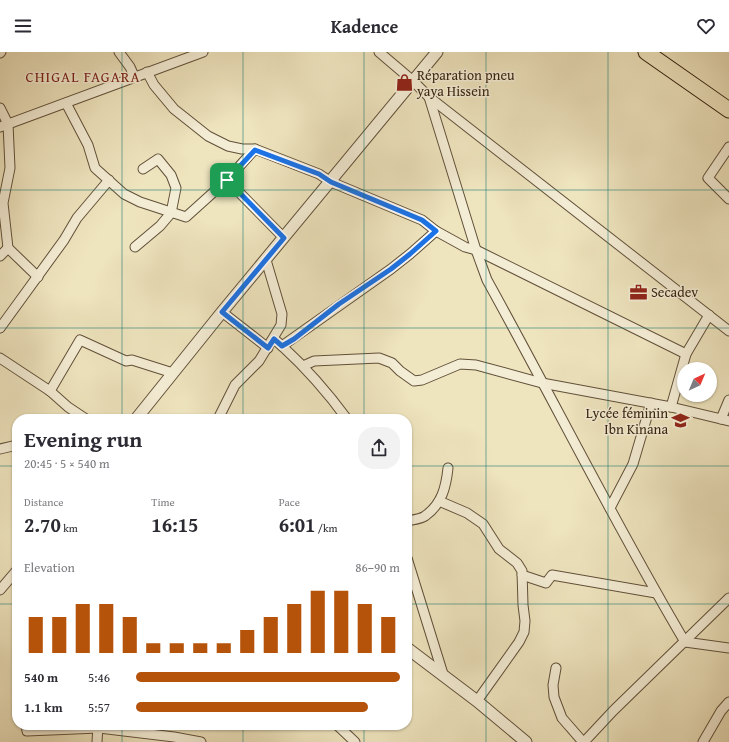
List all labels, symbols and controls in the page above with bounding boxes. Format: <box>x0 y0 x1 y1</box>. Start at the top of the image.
text: Kadence <box>331 13 398 40</box>
icon: menu <box>12 15 34 37</box>
icon: heart <box>695 15 717 37</box>
place label: Réparation pneu yaya Hissein <box>416 65 515 101</box>
district label: CHIGAL FAGARA <box>25 66 141 87</box>
shop icon: Réparation pneu yaya Hissein <box>394 73 414 93</box>
pin <box>210 163 244 197</box>
icon: arrive <box>216 169 238 191</box>
office icon: Secadev <box>628 282 648 302</box>
place label: Secadev <box>651 282 698 302</box>
north arrow <box>677 362 717 402</box>
map controls <box>677 362 717 402</box>
place label: Lycée féminin Ibn Kinana <box>586 403 668 439</box>
school or university icon: Lycée féminin Ibn Kinana <box>671 411 691 431</box>
text: Evening run <box>24 423 142 455</box>
button: share <box>358 427 400 469</box>
text: 20:45 · 5 × 540 m <box>24 454 110 473</box>
text: Distance <box>24 494 63 510</box>
text: Time <box>151 494 175 510</box>
text: Pace <box>279 494 300 510</box>
text: 2.70 <box>24 510 61 539</box>
text: 16:15 <box>151 510 198 539</box>
text: 6:01 <box>279 510 315 539</box>
text: km <box>61 520 78 536</box>
text: /km <box>315 520 338 536</box>
text: Elevation <box>24 558 75 577</box>
text: 86–90 m <box>355 558 400 577</box>
text: 540 m <box>24 668 58 687</box>
text: 5:46 <box>88 668 110 687</box>
text: 1.1 km <box>24 698 63 717</box>
text: 5:57 <box>88 698 110 717</box>

